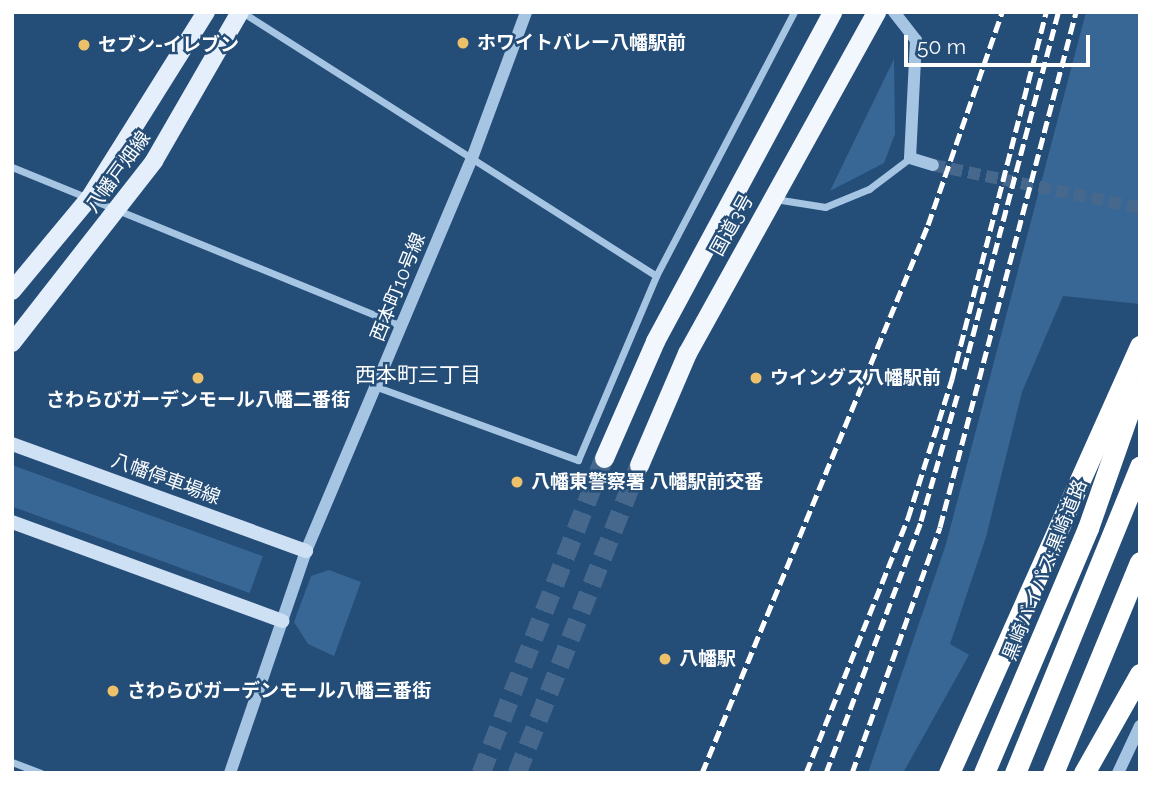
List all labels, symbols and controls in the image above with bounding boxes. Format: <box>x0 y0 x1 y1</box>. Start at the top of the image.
scale bar <box>907 21 1092 65</box>
place label: ホワイトバレー八幡駅前 <box>477 32 686 54</box>
place label: セブン-イレブン <box>98 34 239 56</box>
text: 50 m <box>917 34 966 59</box>
marker: ホワイトバレー八幡駅前 <box>455 35 471 51</box>
marker: セブン-イレブン <box>76 37 92 53</box>
street label: 八幡戸畑線 <box>81 127 155 217</box>
street label: 国道3号 <box>706 190 758 260</box>
street label: 西本町10号線 <box>366 230 430 344</box>
district label: 西本町三丁目 <box>355 362 481 388</box>
place label: ウイングス八幡駅前 <box>770 367 941 389</box>
marker: さわらびガーデンモール八幡二番街 <box>190 370 206 386</box>
marker: ウイングス八幡駅前 <box>748 370 764 386</box>
place label: さわらびガーデンモール八幡二番街 <box>46 389 350 411</box>
street label: 八幡停車場線 <box>109 449 223 509</box>
place label: 八幡東警察署 八幡駅前交番 <box>531 471 764 493</box>
marker: 八幡東警察署 八幡駅前交番 <box>509 474 525 490</box>
street label: 黒崎バイパス;黒崎道路 <box>998 476 1092 664</box>
place label: 八幡駅 <box>679 648 736 670</box>
marker: 八幡駅 <box>657 651 673 667</box>
place label: さわらびガーデンモール八幡三番街 <box>127 680 431 702</box>
marker: さわらびガーデンモール八幡三番街 <box>105 683 121 699</box>

